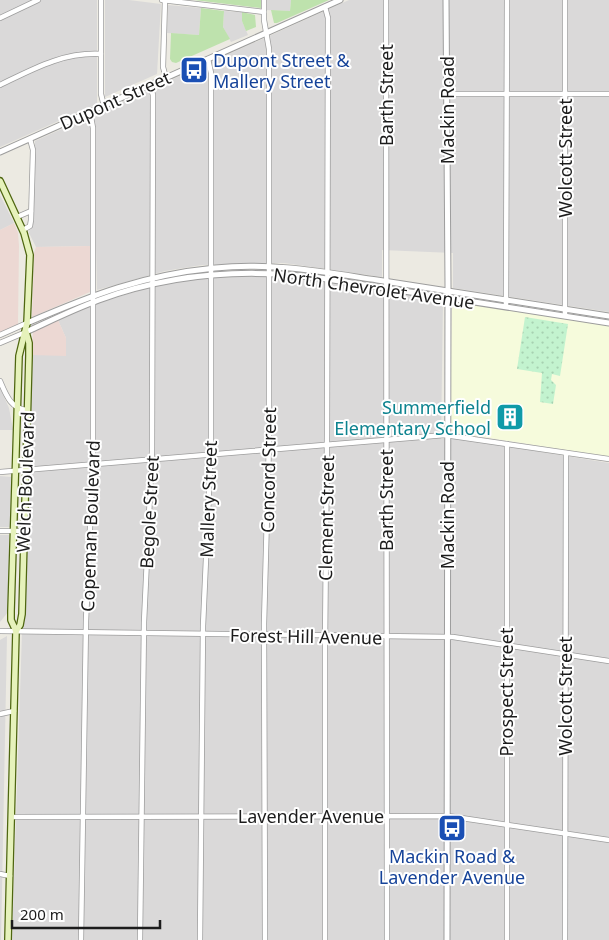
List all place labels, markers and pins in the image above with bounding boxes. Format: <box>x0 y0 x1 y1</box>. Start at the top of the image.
place label: Dupont Street & Mallery Street <box>213 48 350 93</box>
bus stop icon: Dupont Street & Mallery Street <box>179 55 209 85</box>
place label: Summerfield Elementary School <box>334 395 491 440</box>
building icon: Summerfield Elementary School <box>495 402 525 432</box>
bus stop icon: Mackin Road & Lavender Avenue <box>437 813 467 843</box>
place label: Mackin Road & Lavender Avenue <box>379 844 525 889</box>

